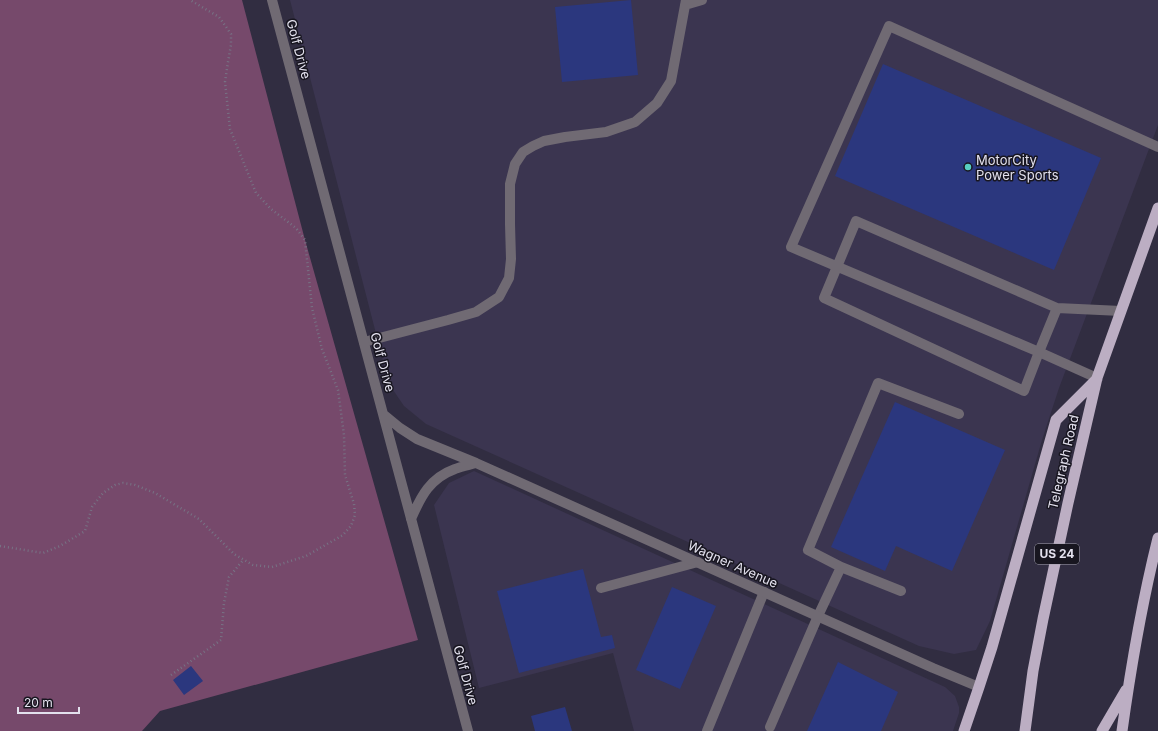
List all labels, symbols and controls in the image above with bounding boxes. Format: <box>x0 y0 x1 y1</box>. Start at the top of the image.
street label: Golf Drive <box>283 17 315 81</box>
place label: MotorCity Power Sports <box>976 152 1059 183</box>
marker: MotorCity Power Sports <box>963 162 973 172</box>
street label: Golf Drive <box>367 330 399 394</box>
street label: Telegraph Road <box>1044 413 1082 511</box>
street label: Wagner Avenue <box>685 537 781 591</box>
road number: US 24 <box>1035 544 1079 564</box>
street label: Golf Drive <box>450 643 482 707</box>
scale bar <box>18 689 79 715</box>
text: 20 m <box>24 695 53 710</box>

